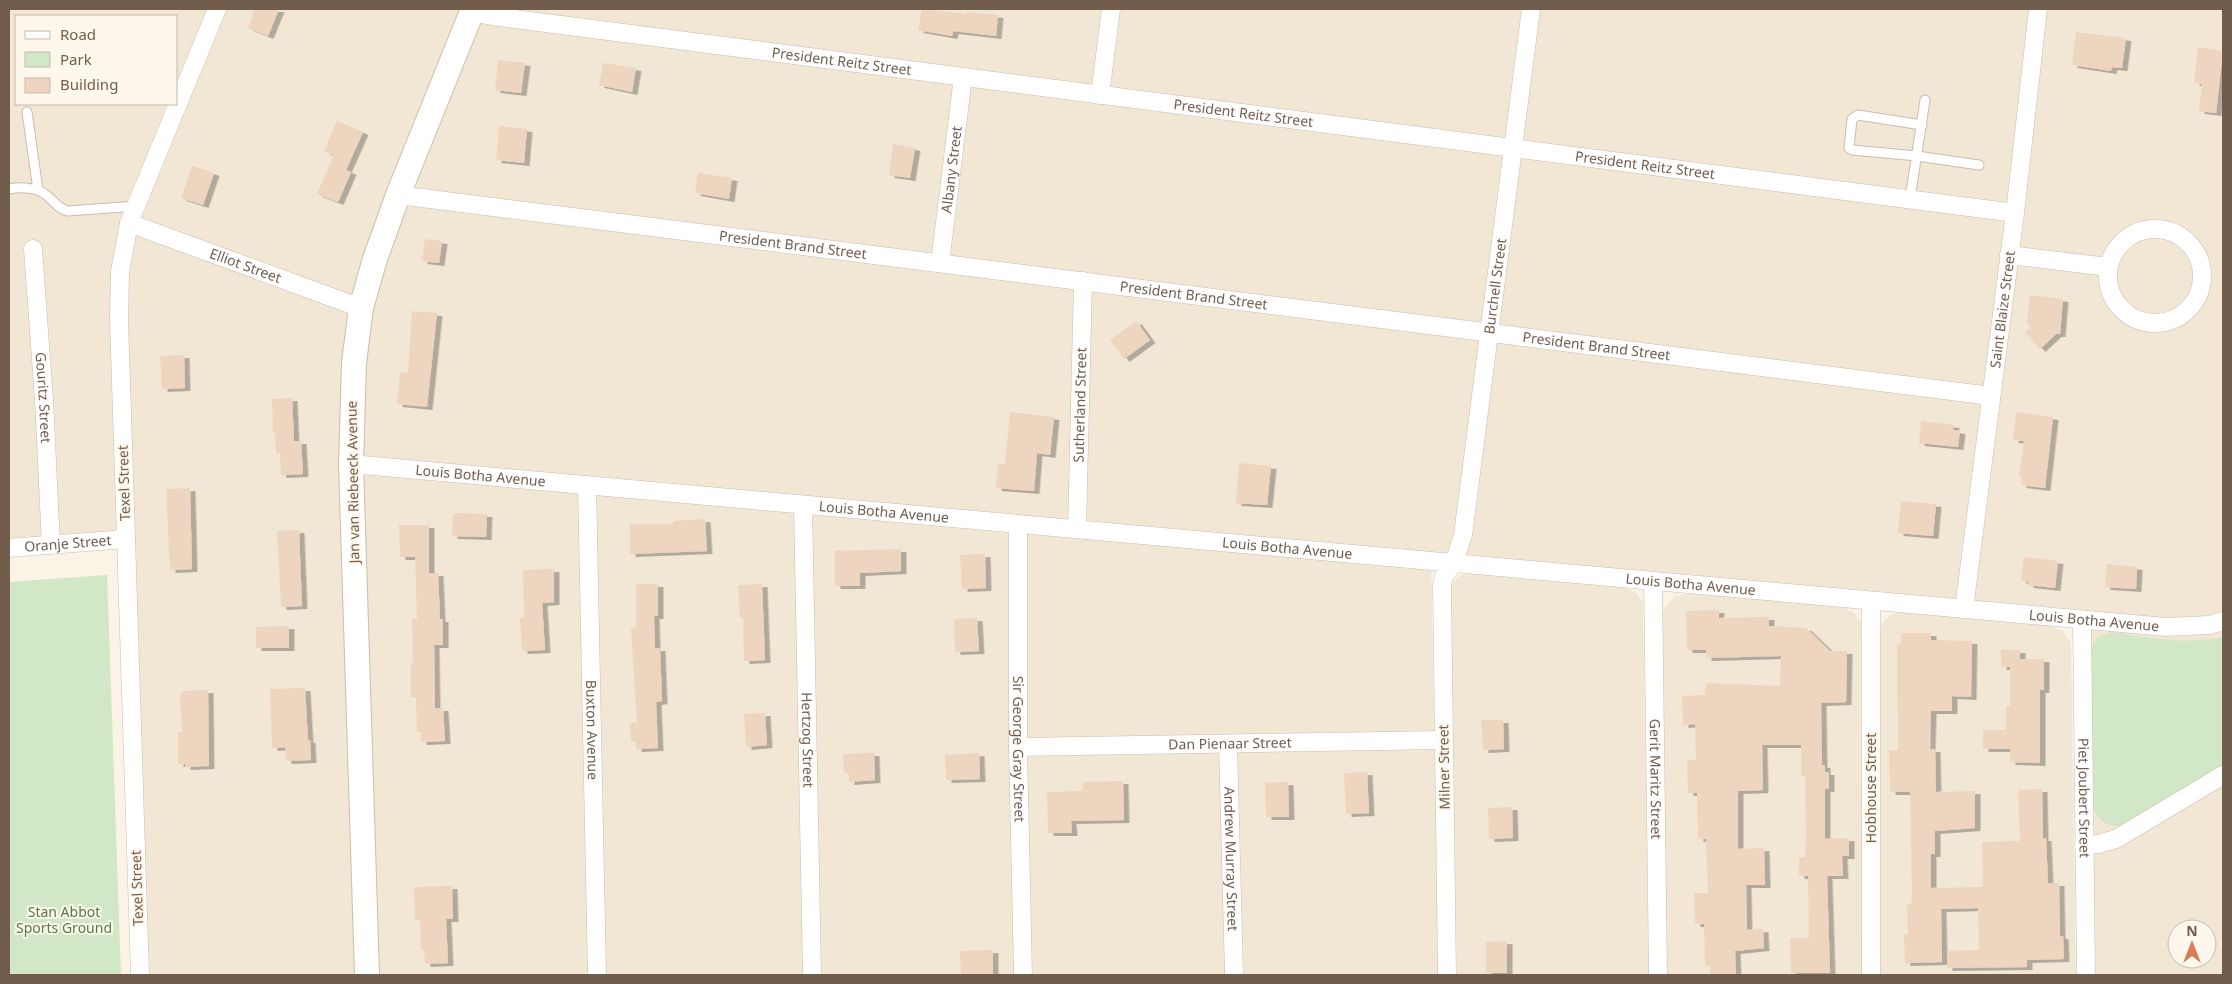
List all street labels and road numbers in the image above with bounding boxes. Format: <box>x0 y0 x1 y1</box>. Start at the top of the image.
street label: President Reitz Street <box>771 42 913 79</box>
street label: President Reitz Street <box>1172 94 1314 131</box>
street label: Albany Street <box>936 125 966 214</box>
street label: President Reitz Street <box>1574 146 1716 183</box>
street label: President Brand Street <box>718 226 868 263</box>
street label: Burchell Street <box>1479 237 1510 335</box>
street label: Elliot Street <box>207 243 284 287</box>
street label: Saint Blaize Street <box>1985 250 2019 369</box>
street label: President Brand Street <box>1119 276 1269 314</box>
street label: President Brand Street <box>1522 327 1672 364</box>
street label: Sutherland Street <box>1069 347 1090 463</box>
street label: Gouritz Street <box>32 351 56 444</box>
street label: Jan van Riebeeck Avenue <box>342 400 363 566</box>
street label: Texel Street <box>113 445 134 521</box>
street label: Louis Botha Avenue <box>415 460 546 490</box>
street label: Louis Botha Avenue <box>818 496 950 527</box>
street label: Oranje Street <box>24 530 112 556</box>
street label: Louis Botha Avenue <box>1221 532 1353 563</box>
street label: Louis Botha Avenue <box>1625 569 1757 599</box>
street label: Louis Botha Avenue <box>2028 605 2160 635</box>
street label: Sir George Gray Street <box>1009 676 1030 823</box>
street label: Buxton Avenue <box>582 680 603 780</box>
street label: Hertzog Street <box>798 692 818 788</box>
street label: Gerit Maritz Street <box>1646 719 1666 839</box>
street label: Milner Street <box>1433 724 1454 810</box>
street label: Dan Pienaar Street <box>1168 732 1292 754</box>
street label: Hobhouse Street <box>1861 733 1880 843</box>
street label: Piet Joubert Street <box>2074 738 2095 858</box>
street label: Andrew Murray Street <box>1220 786 1243 931</box>
street label: Texel Street <box>126 850 147 926</box>

